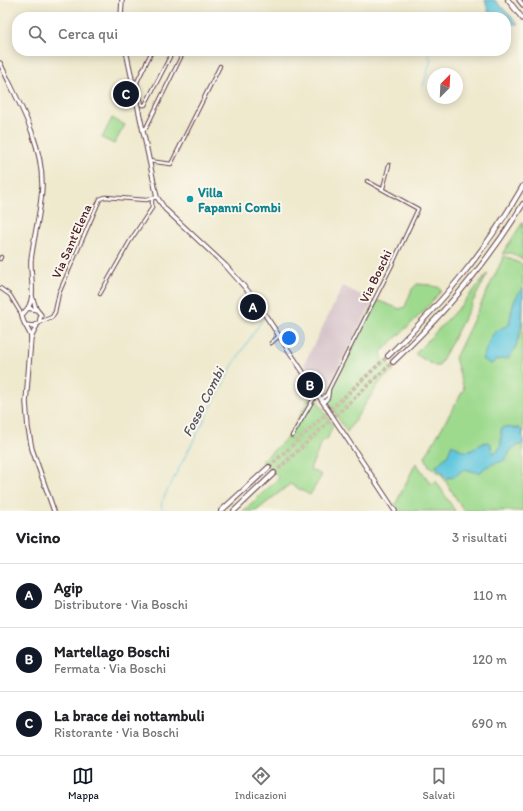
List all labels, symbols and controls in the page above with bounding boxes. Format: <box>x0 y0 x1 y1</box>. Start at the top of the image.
search box <box>12 12 511 56</box>
icon: search <box>26 23 48 45</box>
text: Cerca qui <box>58 25 118 43</box>
north arrow <box>427 68 463 104</box>
pin: C <box>113 79 139 109</box>
place label: Villa Fapanni Combi <box>198 185 281 216</box>
marker: Villa Fapanni Combi <box>185 194 195 204</box>
street label: Via Sant'Elena <box>48 201 95 281</box>
street label: Via Boschi <box>356 247 395 305</box>
pin: A <box>240 292 266 322</box>
your location <box>279 328 299 348</box>
water label: Fosso Combi <box>179 364 229 440</box>
pin: B <box>297 370 323 400</box>
text: Vicino <box>16 527 60 547</box>
text: 3 risultati <box>452 530 507 545</box>
text: Agip <box>54 579 83 597</box>
text: A <box>25 588 33 603</box>
text: 110 m <box>473 588 507 603</box>
text: Distributore · Via Boschi <box>54 597 188 612</box>
text: Martellago Boschi <box>54 643 170 661</box>
text: B <box>25 652 33 667</box>
text: 120 m <box>472 652 507 667</box>
text: Fermata · Via Boschi <box>54 661 166 676</box>
text: La brace dei nottambuli <box>54 707 205 725</box>
text: C <box>25 716 33 731</box>
text: 690 m <box>471 716 507 731</box>
text: Ristorante · Via Boschi <box>54 725 179 740</box>
tab: Mappa <box>68 765 99 802</box>
tab: Indicazioni <box>235 765 287 802</box>
tab: Salvati <box>423 765 455 802</box>

